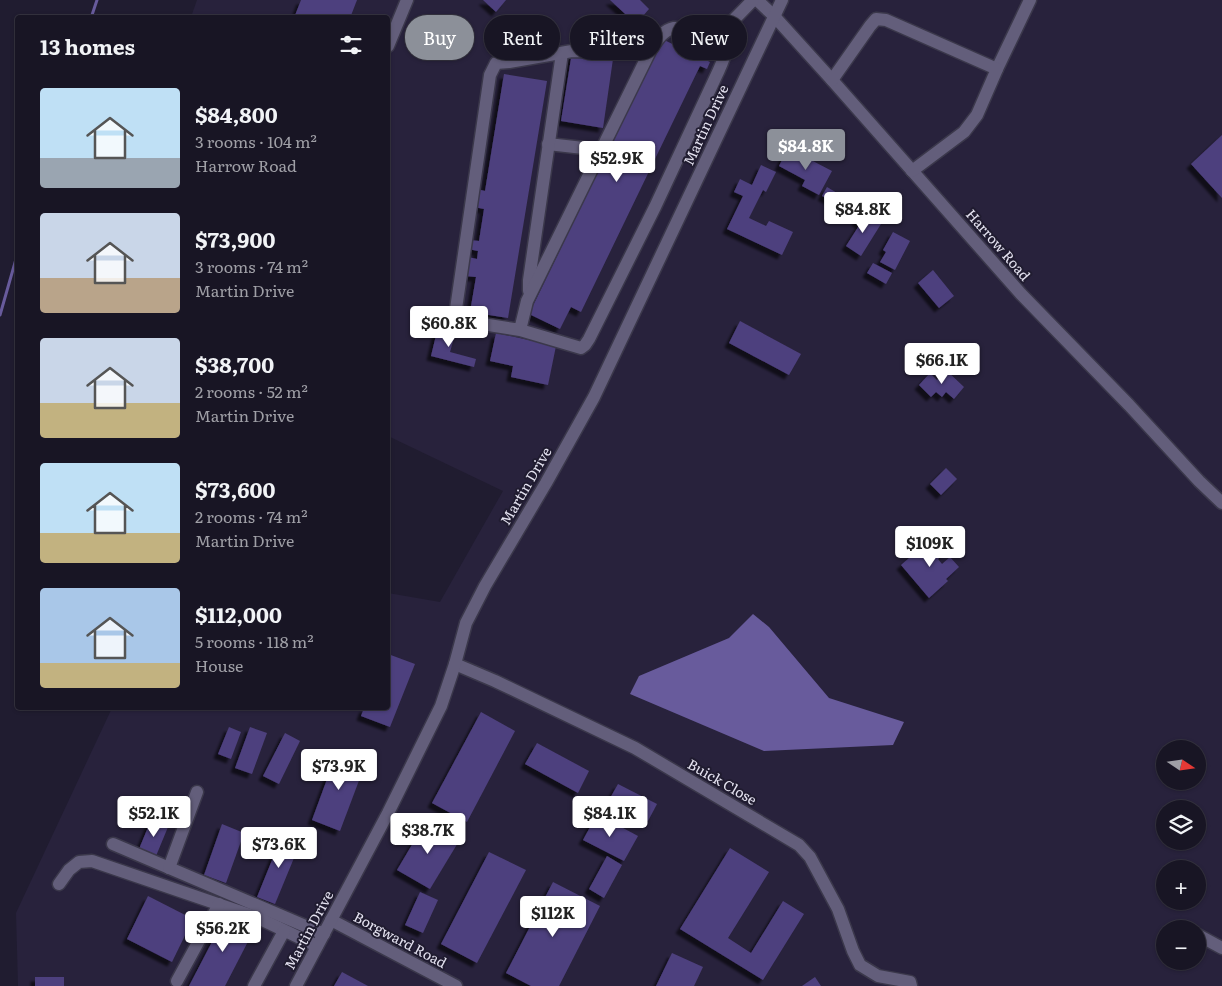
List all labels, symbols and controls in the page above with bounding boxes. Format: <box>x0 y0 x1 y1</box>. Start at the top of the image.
chip: Buy <box>405 15 474 60</box>
chip: Rent <box>484 15 560 60</box>
chip: Filters <box>570 15 662 60</box>
chip: New <box>672 15 747 60</box>
text: 13 homes <box>40 30 135 61</box>
icon: filters <box>337 31 365 59</box>
street label: Martin Drive <box>678 81 733 168</box>
text: $84,800 <box>195 98 278 129</box>
icon: home <box>80 108 140 168</box>
pin: $84.8K <box>765 128 847 171</box>
text: 3 rooms · 104 m² <box>195 129 317 153</box>
text: $84.8K <box>778 133 834 157</box>
pin: $52.9K <box>576 140 658 183</box>
text: $52.9K <box>590 145 644 169</box>
text: Harrow Road <box>195 153 297 177</box>
pin: $84.8K <box>822 192 904 234</box>
text: $84.8K <box>835 196 891 220</box>
street label: Harrow Road <box>962 204 1036 285</box>
text: $73,900 <box>195 223 275 254</box>
icon: home <box>80 233 140 293</box>
text: 3 rooms · 74 m² <box>195 254 308 278</box>
text: Martin Drive <box>195 278 294 302</box>
pin: $60.8K <box>408 306 490 348</box>
text: $60.8K <box>421 310 477 334</box>
pin: $66.1K <box>901 342 983 385</box>
text: $66.1K <box>916 347 968 371</box>
text: $38,700 <box>195 348 274 379</box>
icon: home <box>80 358 140 418</box>
text: 2 rooms · 52 m² <box>195 379 308 403</box>
text: Martin Drive <box>195 403 294 427</box>
street label: Martin Drive <box>495 443 556 528</box>
text: $73,600 <box>195 473 276 504</box>
icon: home <box>80 483 140 543</box>
text: 2 rooms · 74 m² <box>195 504 308 528</box>
pin: $109K <box>895 526 965 568</box>
text: Martin Drive <box>195 528 294 552</box>
text: $109K <box>906 530 954 554</box>
text: $112,000 <box>195 598 282 629</box>
icon: home <box>80 608 140 668</box>
text: 5 rooms · 118 m² <box>195 629 314 653</box>
text: House <box>195 653 243 677</box>
north arrow <box>1156 740 1206 790</box>
map controls <box>1156 740 1206 970</box>
pin: $73.9K <box>298 748 380 791</box>
text: $73.9K <box>312 753 366 777</box>
street label: Buick Close <box>684 753 761 809</box>
pin: $52.1K <box>113 796 195 838</box>
pin: $84.1K <box>569 796 651 838</box>
text: $52.1K <box>128 800 180 824</box>
text: $84.1K <box>583 800 637 824</box>
button: layers <box>1156 800 1206 850</box>
pin: $38.7K <box>387 812 469 855</box>
text: $38.7K <box>401 817 455 841</box>
pin: $73.6K <box>238 826 320 869</box>
text: $73.6K <box>252 831 306 855</box>
button: + <box>1156 860 1206 910</box>
street label: Martin Drive <box>279 886 337 973</box>
pin: $112K <box>518 896 588 938</box>
text: $112K <box>531 900 575 924</box>
street label: Borgward Road <box>350 906 451 972</box>
pin: $56.2K <box>182 910 264 953</box>
text: $56.2K <box>196 915 250 939</box>
button: − <box>1156 920 1206 970</box>

